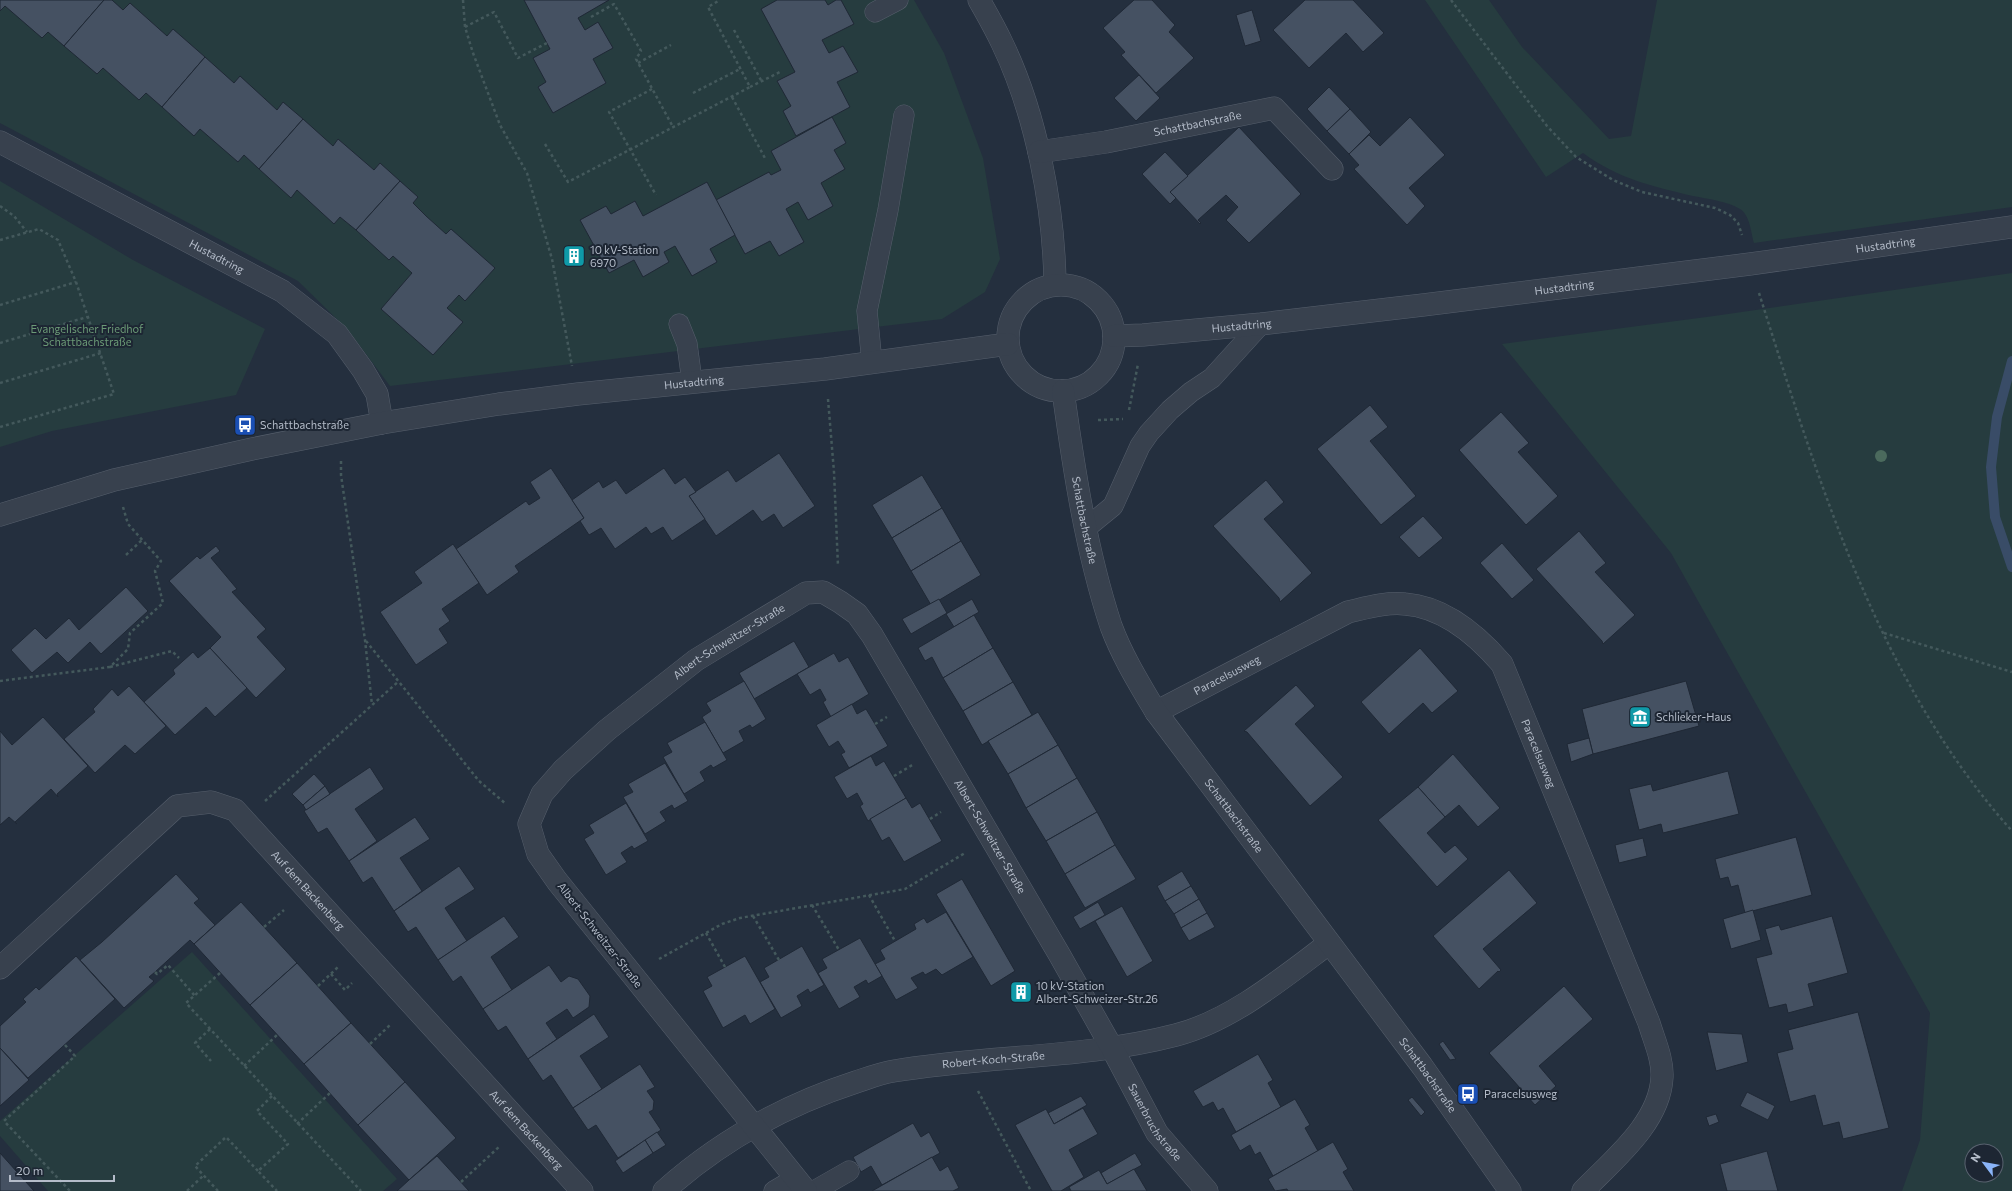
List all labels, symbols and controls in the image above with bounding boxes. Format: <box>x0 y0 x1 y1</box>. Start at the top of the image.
street label: Schattbachstraße <box>1152 108 1242 138</box>
street label: Hustadtring <box>1855 234 1916 255</box>
street label: Hustadtring <box>187 236 246 276</box>
building icon: 10 kV-Station 6970 <box>561 243 587 269</box>
place label: 10 kV-Station 6970 <box>590 243 658 269</box>
street label: Hustadtring <box>1534 277 1595 297</box>
street label: Hustadtring <box>1211 316 1272 335</box>
park label: Evangelischer Friedhof Schattbachstraße <box>31 322 144 348</box>
street label: Hustadtring <box>663 372 724 391</box>
bus stop icon: Schattbachstraße <box>232 412 258 438</box>
place label: Schattbachstraße <box>260 418 349 431</box>
street label: Schattbachstraße <box>1070 475 1100 565</box>
street label: Albert-Schweitzer-Straße <box>670 600 787 682</box>
street label: Paracelsusweg <box>1191 652 1262 697</box>
museum icon: Schlieker-Haus <box>1627 704 1653 730</box>
place label: Schlieker-Haus <box>1656 710 1731 723</box>
street label: Paracelsusweg <box>1519 717 1559 790</box>
street label: Schattbachstraße <box>1202 776 1266 855</box>
street label: Albert-Schweitzer-Straße <box>952 777 1029 896</box>
street label: Auf dem Backenberg <box>269 847 348 932</box>
street label: Albert-Schweitzer-Straße <box>555 880 646 990</box>
building icon: 10 kV-Station Albert-Schweizer-Str.26 <box>1008 979 1034 1005</box>
place label: 10 kV-Station Albert-Schweizer-Str.26 <box>1036 979 1158 1005</box>
street label: Schattbachstraße <box>1397 1035 1460 1115</box>
street label: Robert-Koch-Straße <box>941 1048 1045 1070</box>
street label: Sauerbruchstraße <box>1126 1081 1185 1163</box>
bus stop icon: Paracelsusweg <box>1455 1081 1481 1107</box>
street label: Auf dem Backenberg <box>487 1087 566 1172</box>
place label: Paracelsusweg <box>1484 1087 1557 1100</box>
north arrow <box>1964 1143 2004 1183</box>
text: N <box>1967 1150 1983 1164</box>
scale bar <box>10 1157 114 1183</box>
text: 20 m <box>16 1163 43 1177</box>

